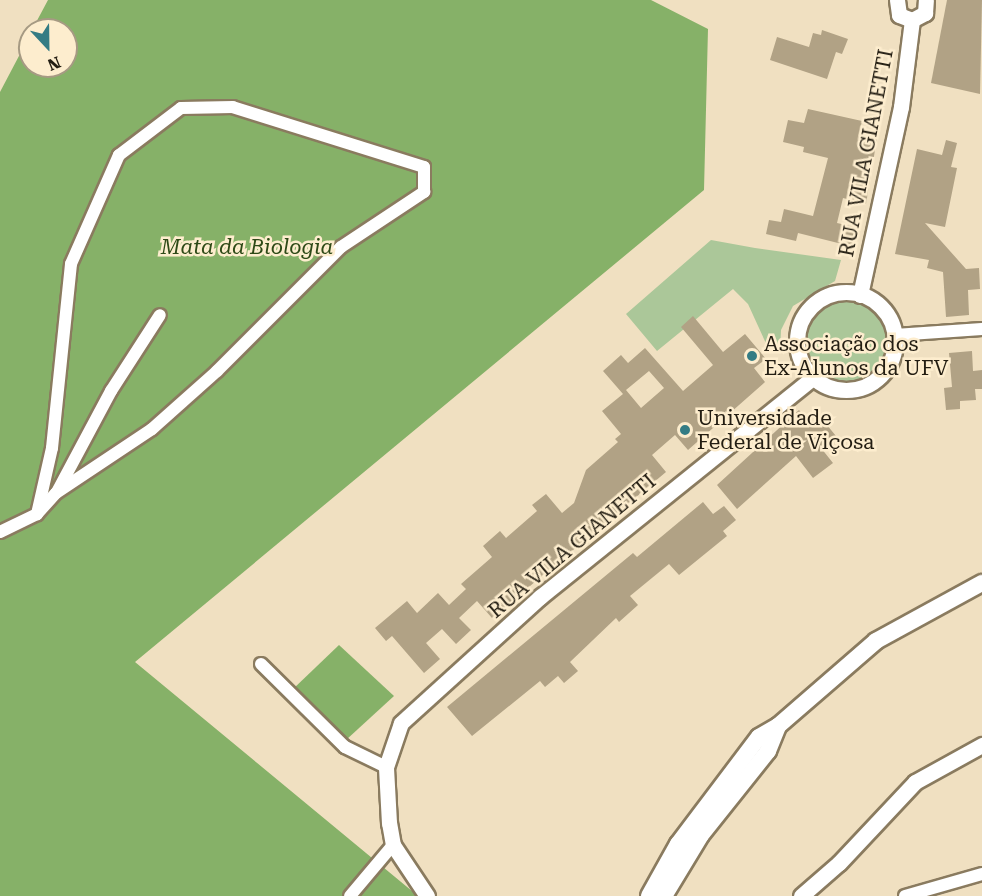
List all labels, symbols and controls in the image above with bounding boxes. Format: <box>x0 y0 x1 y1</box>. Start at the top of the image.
north arrow <box>18 18 78 78</box>
street label: RUA VILA GIANETTI <box>834 47 898 259</box>
text: N <box>45 52 63 74</box>
park label: Mata da Biologia <box>161 234 333 260</box>
place label: Associação dos Ex-Alunos da UFV <box>764 331 948 381</box>
marker: Associação dos Ex-Alunos da UFV <box>745 349 759 363</box>
place label: Universidade Federal de Viçosa <box>697 405 874 455</box>
marker: Universidade Federal de Viçosa <box>678 423 692 437</box>
street label: RUA VILA GIANETTI <box>483 469 661 623</box>

